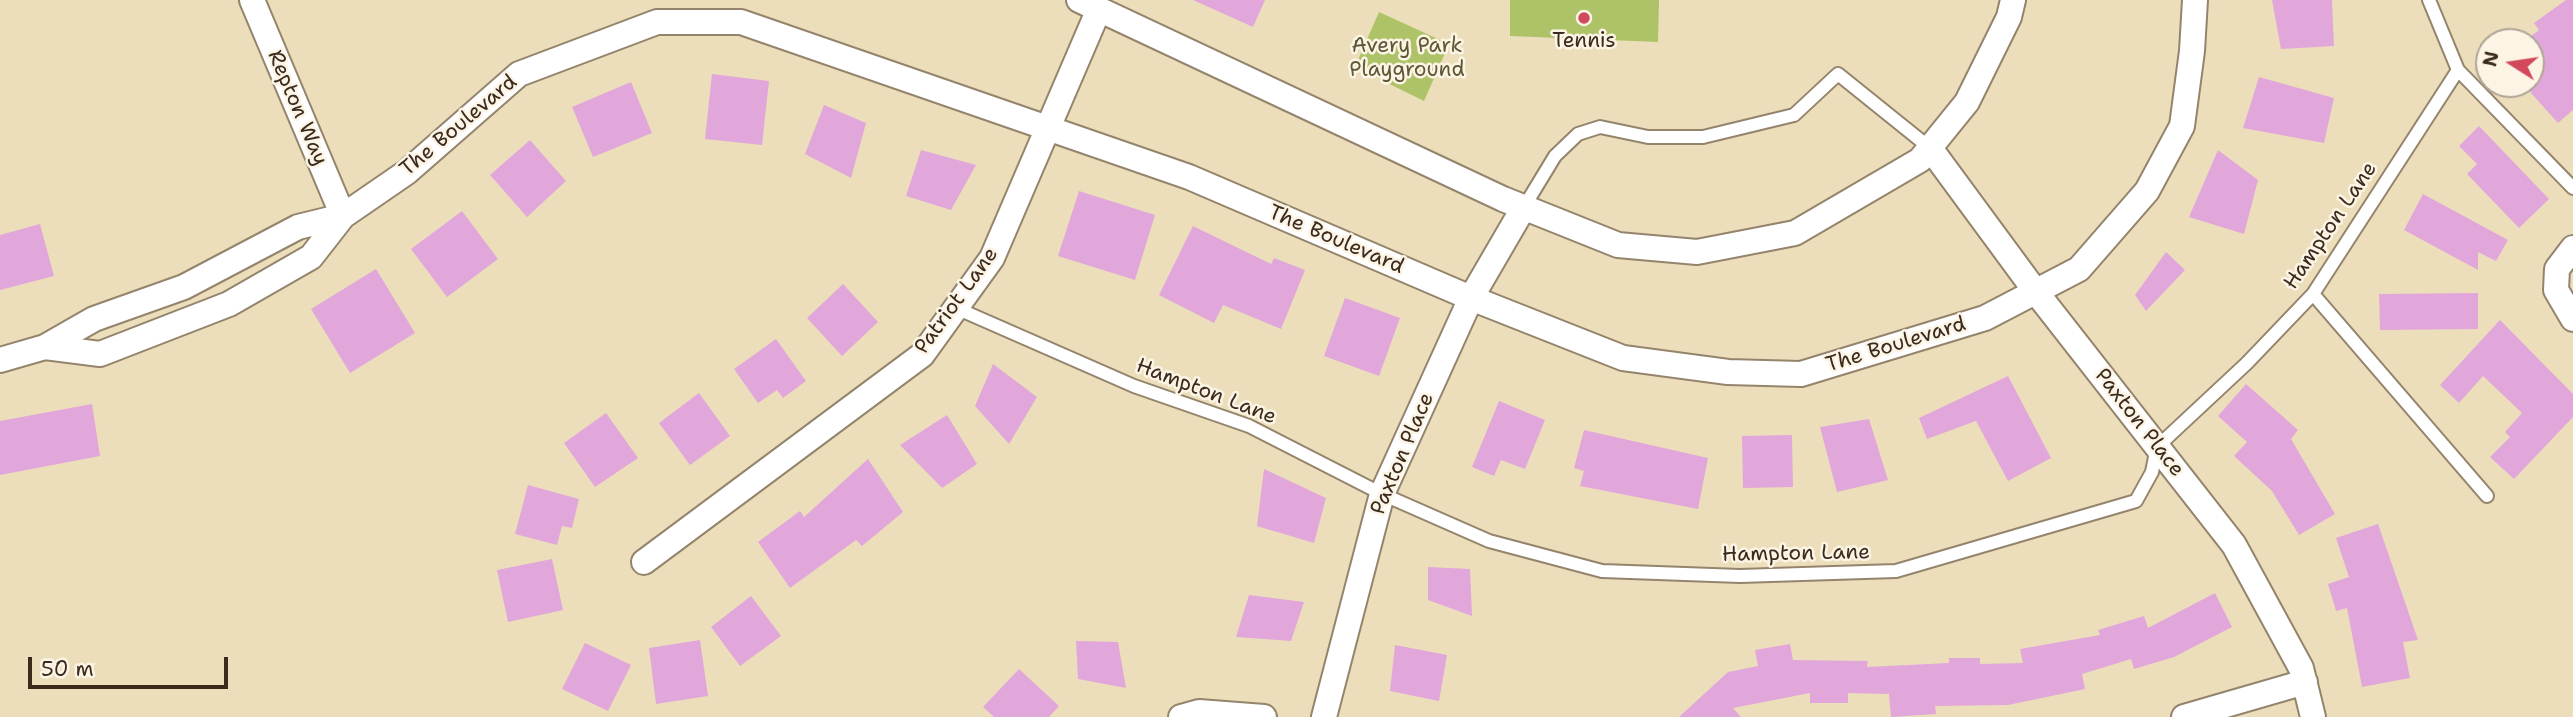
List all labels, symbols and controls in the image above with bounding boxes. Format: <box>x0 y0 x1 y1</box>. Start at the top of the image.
marker: Tennis <box>1576 10 1592 26</box>
north arrow <box>2475 28 2545 98</box>
place label: Tennis <box>1552 29 1616 55</box>
park label: Avery Park Playground <box>1349 34 1465 84</box>
street label: Repton Way <box>261 47 333 169</box>
text: N <box>2477 49 2505 69</box>
street label: The Boulevard <box>395 70 523 182</box>
street label: Hampton Lane <box>2279 158 2383 294</box>
street label: The Boulevard <box>1264 200 1408 280</box>
street label: Patriot Lane <box>910 243 1004 359</box>
street label: The Boulevard <box>1823 312 1969 378</box>
street label: Hampton Lane <box>1132 354 1280 430</box>
street label: Paxton Place <box>2089 364 2189 482</box>
street label: Paxton Place <box>1366 389 1440 519</box>
street label: Hampton Lane <box>1722 540 1870 568</box>
scale bar <box>32 644 231 688</box>
text: 50 m <box>41 655 94 683</box>

